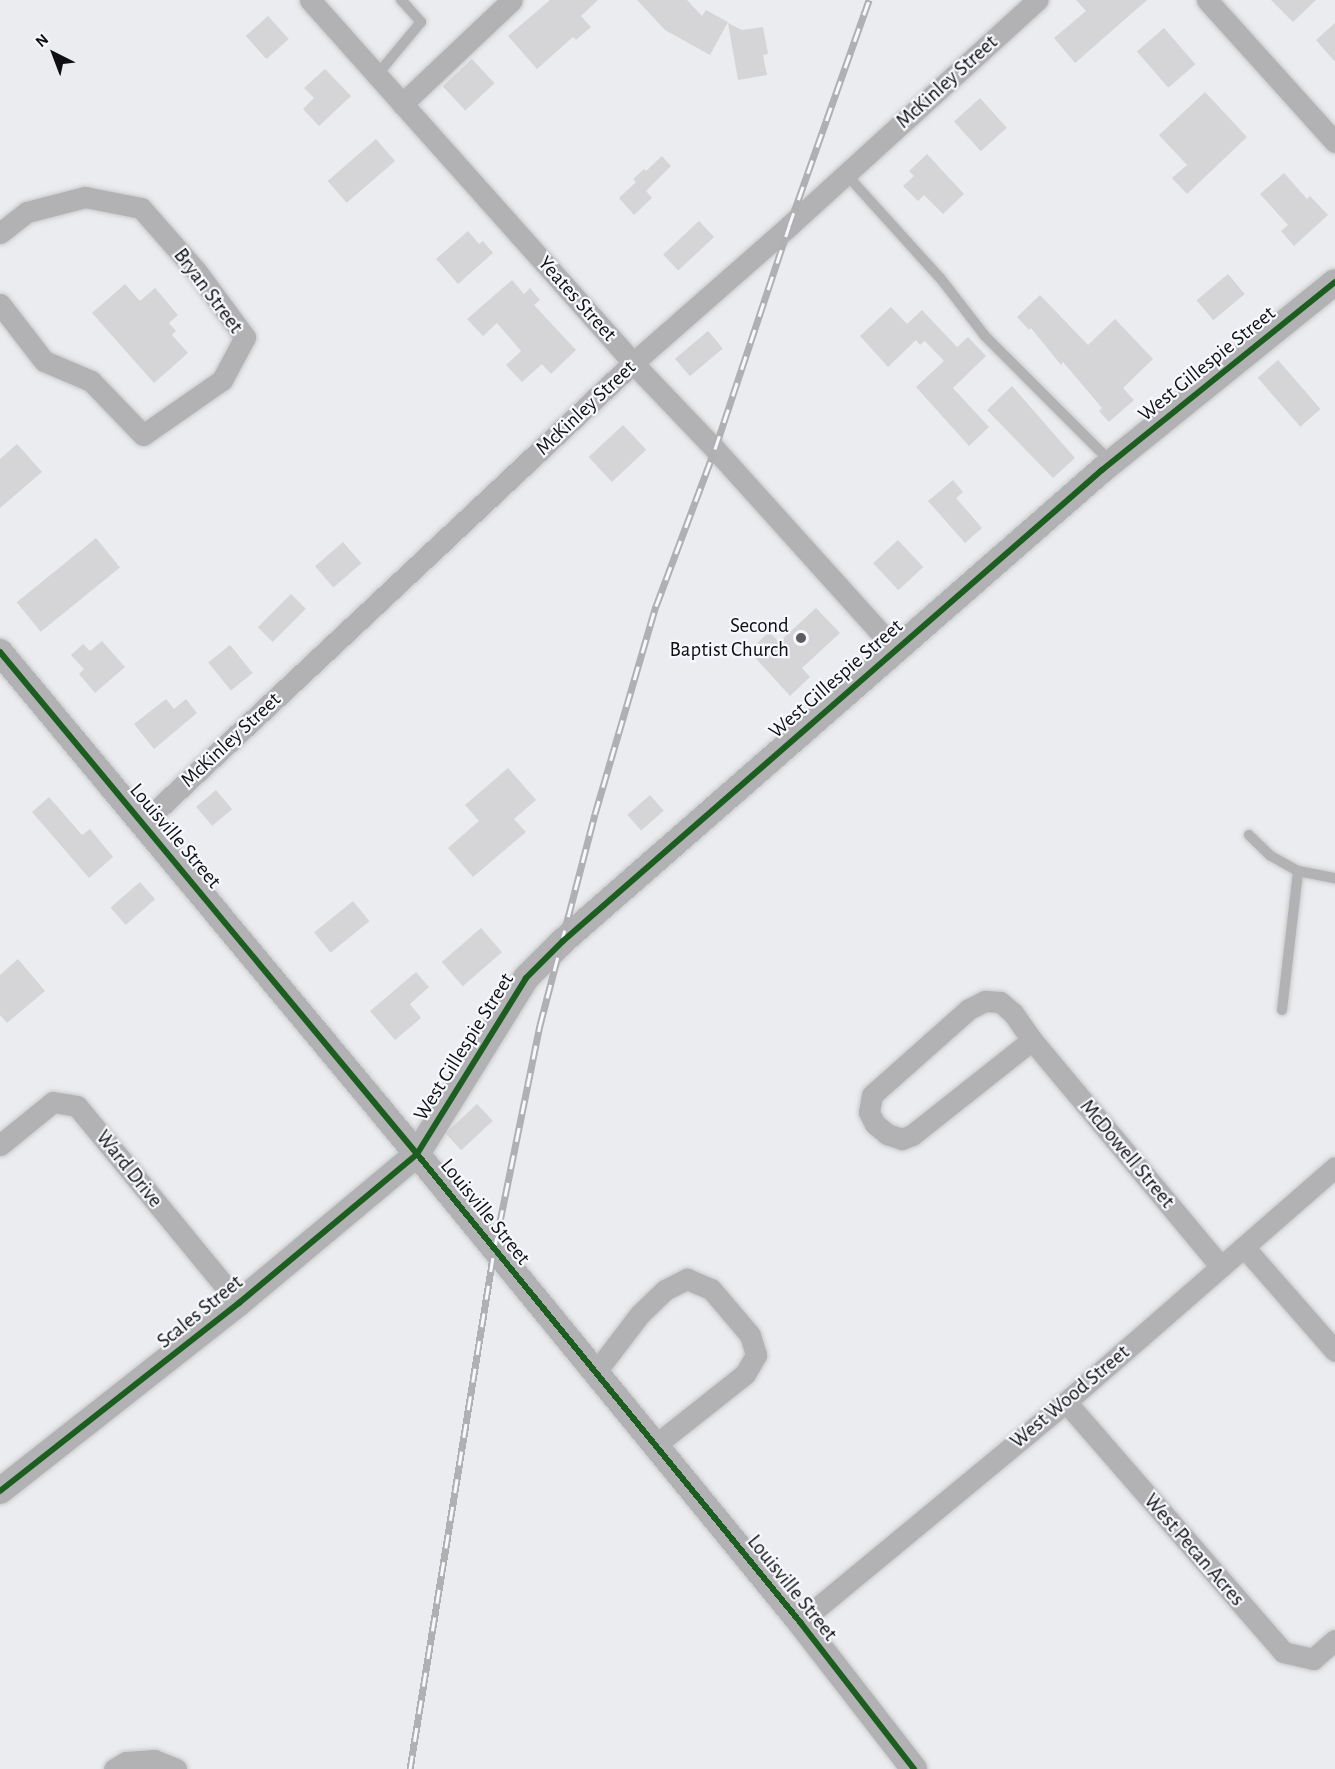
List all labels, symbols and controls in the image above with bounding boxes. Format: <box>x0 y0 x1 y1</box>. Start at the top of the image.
north arrow <box>24 24 84 84</box>
street label: McKinley Street <box>891 30 1003 134</box>
text: N <box>32 31 51 50</box>
street label: Bryan Street <box>168 244 248 338</box>
street label: Yeates Street <box>532 251 622 347</box>
street label: West Gillespie Street <box>1133 301 1281 427</box>
street label: McKinley Street <box>531 355 641 461</box>
place label: Second Baptist Church <box>670 613 789 663</box>
street label: West Gillespie Street <box>764 614 908 744</box>
marker: Second Baptist Church <box>794 631 808 645</box>
street label: McKinley Street <box>176 687 286 793</box>
street label: Louisville Street <box>124 778 226 894</box>
street label: West Gillespie Street <box>408 969 520 1125</box>
street label: McDowell Street <box>1074 1095 1180 1213</box>
street label: Ward Drive <box>90 1125 168 1213</box>
street label: Louisville Street <box>435 1154 535 1270</box>
street label: Scales Street <box>152 1270 248 1354</box>
street label: West Wood Street <box>1005 1340 1135 1454</box>
street label: West Pecan Acres <box>1138 1489 1250 1611</box>
street label: Louisville Street <box>742 1530 842 1646</box>

